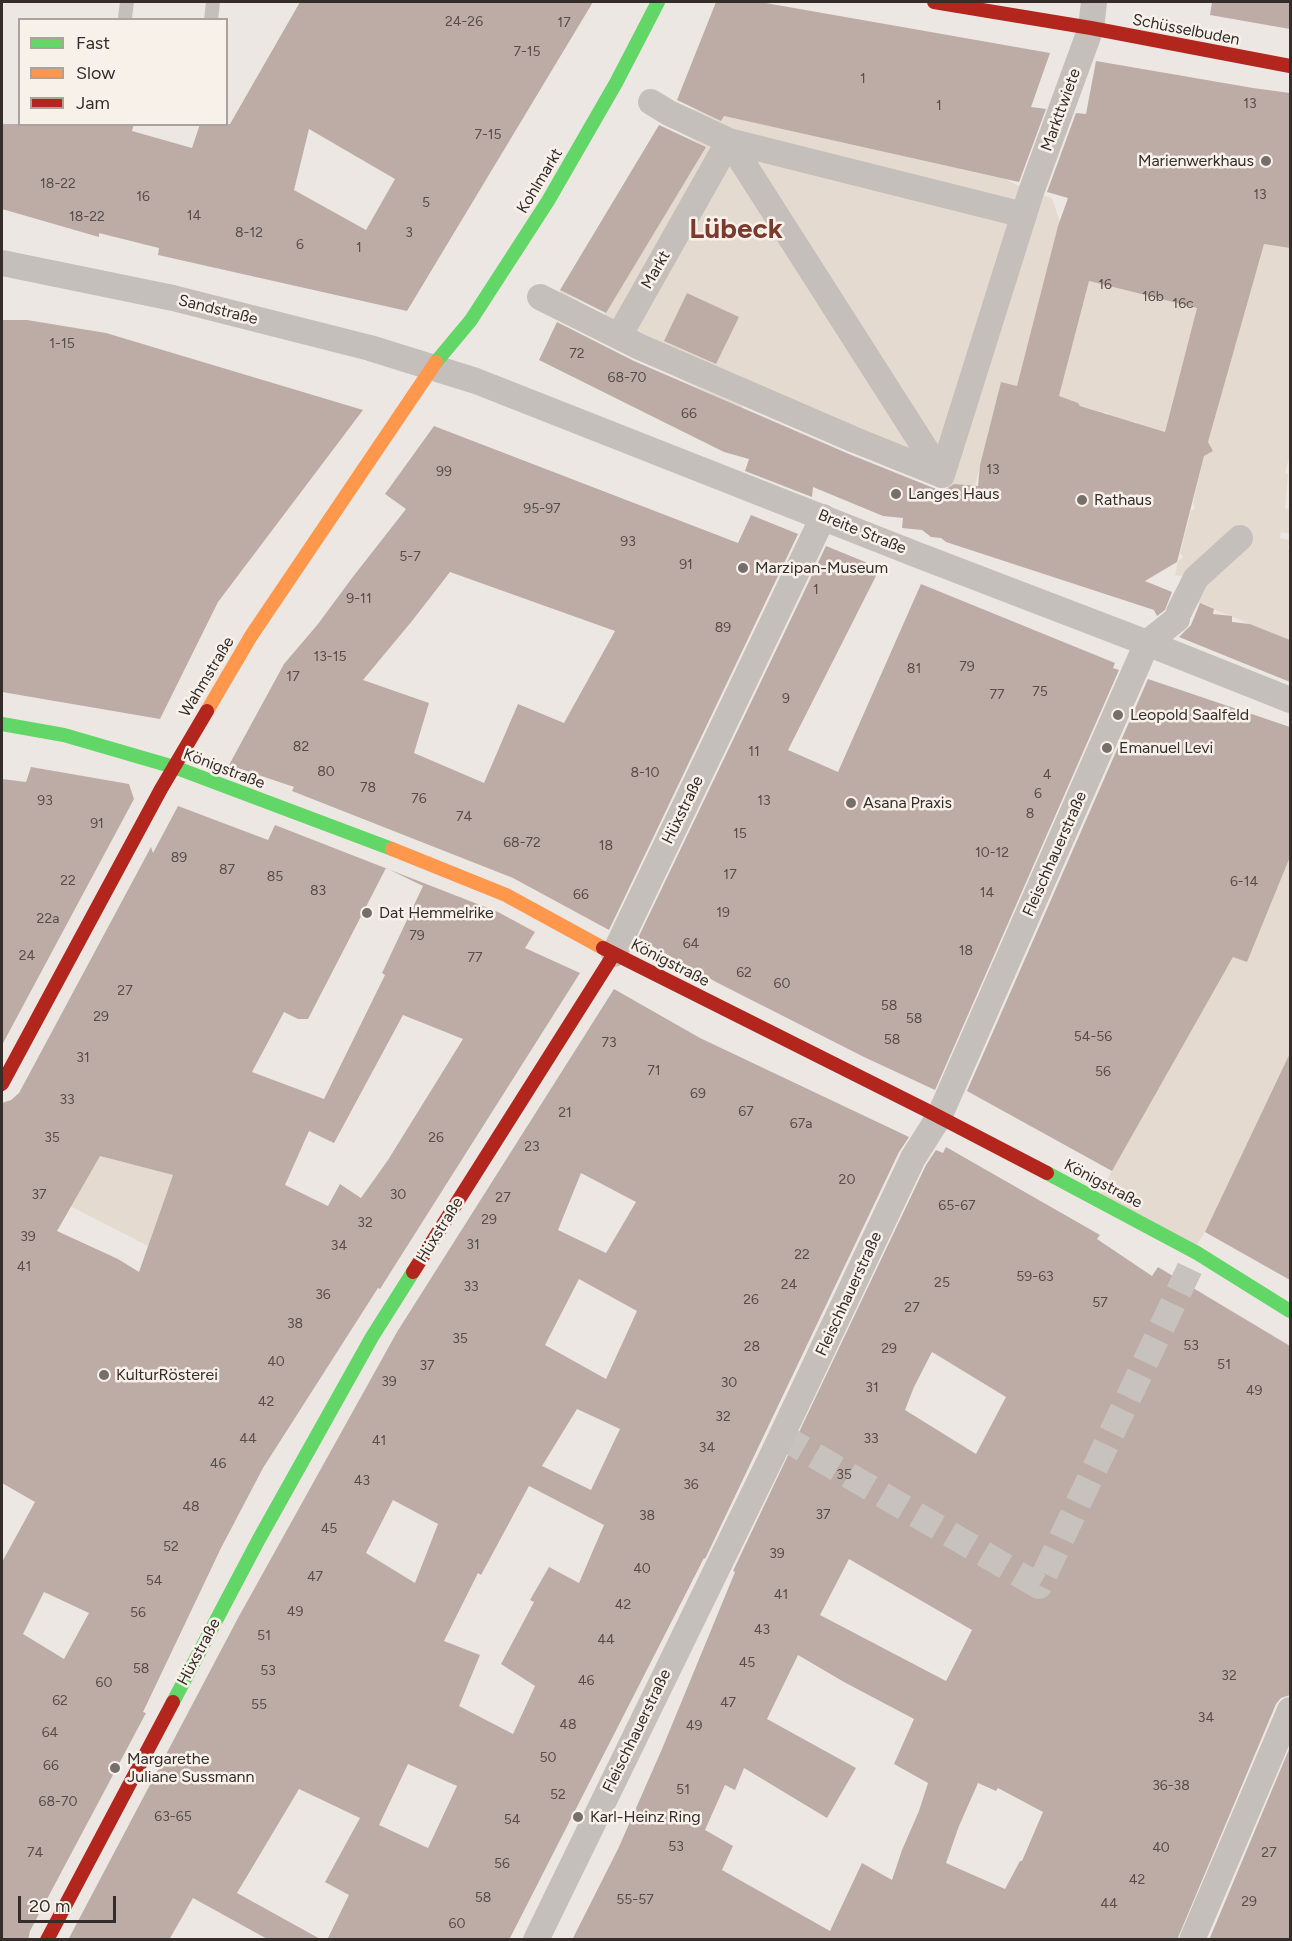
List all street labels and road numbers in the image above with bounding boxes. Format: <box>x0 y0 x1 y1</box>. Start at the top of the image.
street label: Schüsselbuden <box>1131 10 1241 50</box>
street label: Markttwiete <box>1037 66 1085 154</box>
street label: Kohlmarkt <box>513 145 567 217</box>
street label: Markt <box>637 247 675 293</box>
street label: Sandstraße <box>176 291 260 329</box>
street label: Breite Straße <box>815 506 909 558</box>
street label: Wahmstraße <box>176 633 238 721</box>
street label: Königstraße <box>181 745 267 793</box>
street label: Hüxstraße <box>658 773 708 847</box>
street label: Fleischhauerstraße <box>1019 789 1091 919</box>
street label: Königstraße <box>627 935 713 991</box>
street label: Königstraße <box>1061 1155 1145 1213</box>
street label: Hüxstraße <box>412 1194 468 1266</box>
street label: Fleischhauerstraße <box>812 1229 886 1359</box>
street label: Hüxstraße <box>173 1615 225 1689</box>
street label: Fleischhauerstraße <box>599 1666 675 1796</box>

